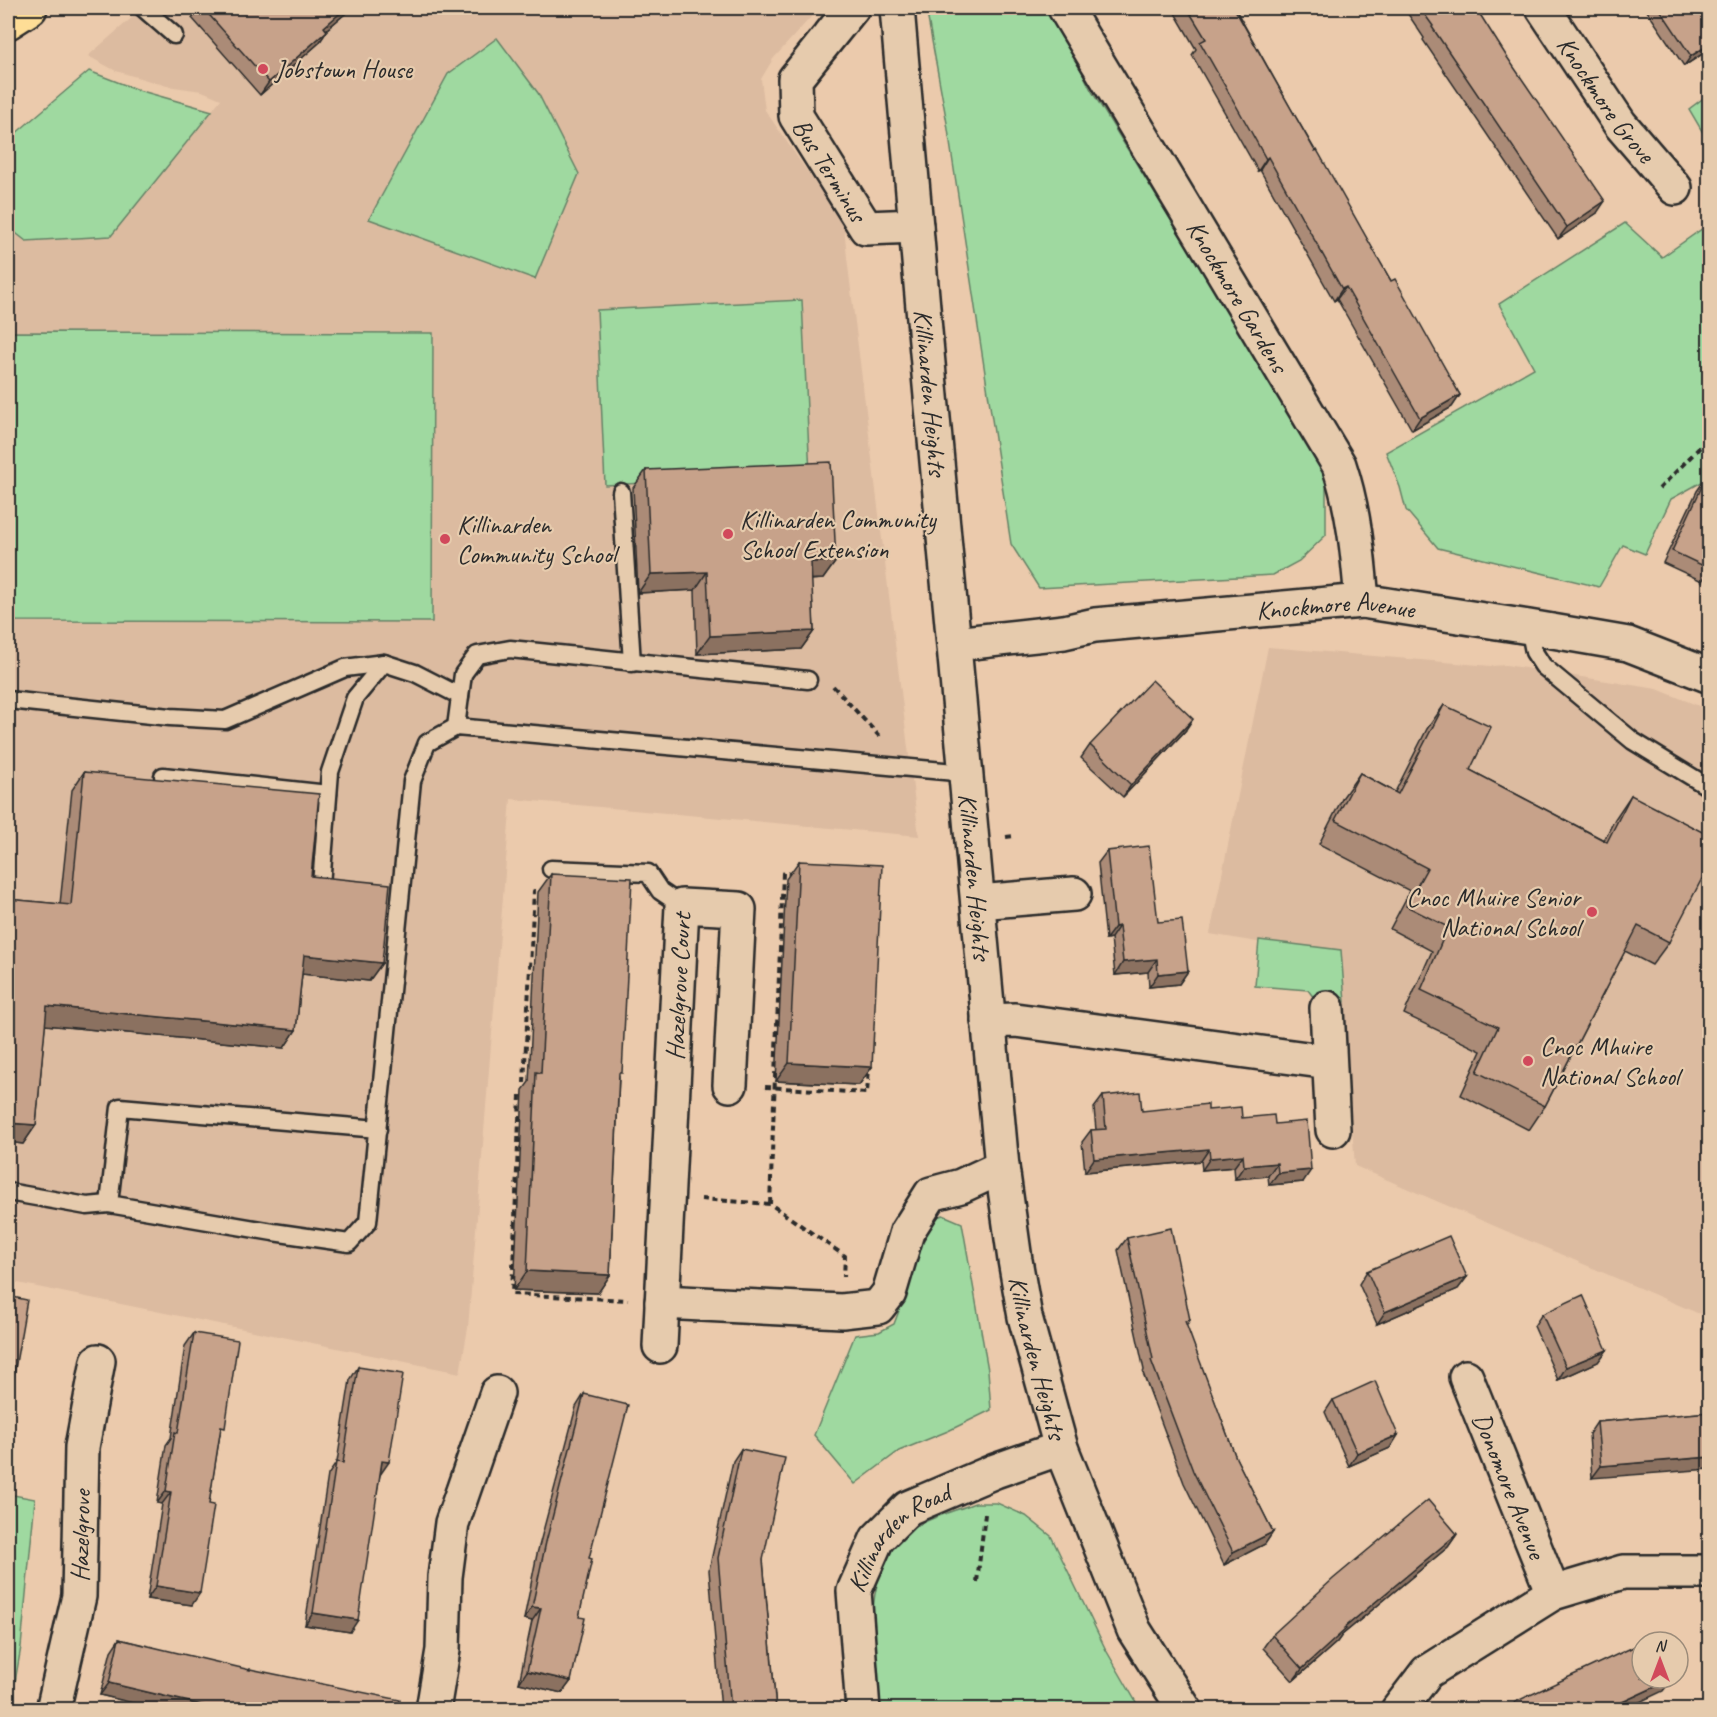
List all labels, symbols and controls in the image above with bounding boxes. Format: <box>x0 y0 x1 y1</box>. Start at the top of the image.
street label: Knockmore Grove <box>1549 30 1663 171</box>
place label: Jobstown House <box>273 53 414 86</box>
marker: Jobstown House <box>256 62 270 76</box>
street label: Bus Terminus <box>785 113 875 230</box>
street label: Knockmore Gardens <box>1179 214 1297 380</box>
street label: Killinarden Heights <box>906 308 954 479</box>
place label: Killinarden Community School Extension <box>740 503 938 566</box>
place label: Killinarden Community School <box>457 508 621 571</box>
marker: Killinarden Community School Extension <box>721 527 735 541</box>
marker: Killinarden Community School <box>438 532 452 546</box>
street label: Knockmore Avenue <box>1255 584 1418 627</box>
street label: Killinarden Heights <box>951 792 999 963</box>
place label: Cnoc Mhuire Senior National School <box>1406 881 1585 944</box>
marker: Cnoc Mhuire Senior National School <box>1585 905 1599 919</box>
street label: Hazelgrove Court <box>658 910 699 1061</box>
place label: Cnoc Mhuire National School <box>1540 1030 1684 1093</box>
marker: Cnoc Mhuire National School <box>1521 1054 1535 1068</box>
street label: Killinarden Heights <box>1001 1274 1074 1445</box>
street label: Donomore Avenue <box>1465 1408 1554 1566</box>
street label: Killinarden Road <box>840 1475 959 1597</box>
street label: Hazelgrove <box>63 1487 98 1582</box>
north arrow <box>1630 1630 1690 1690</box>
text: N <box>1655 1636 1668 1656</box>

